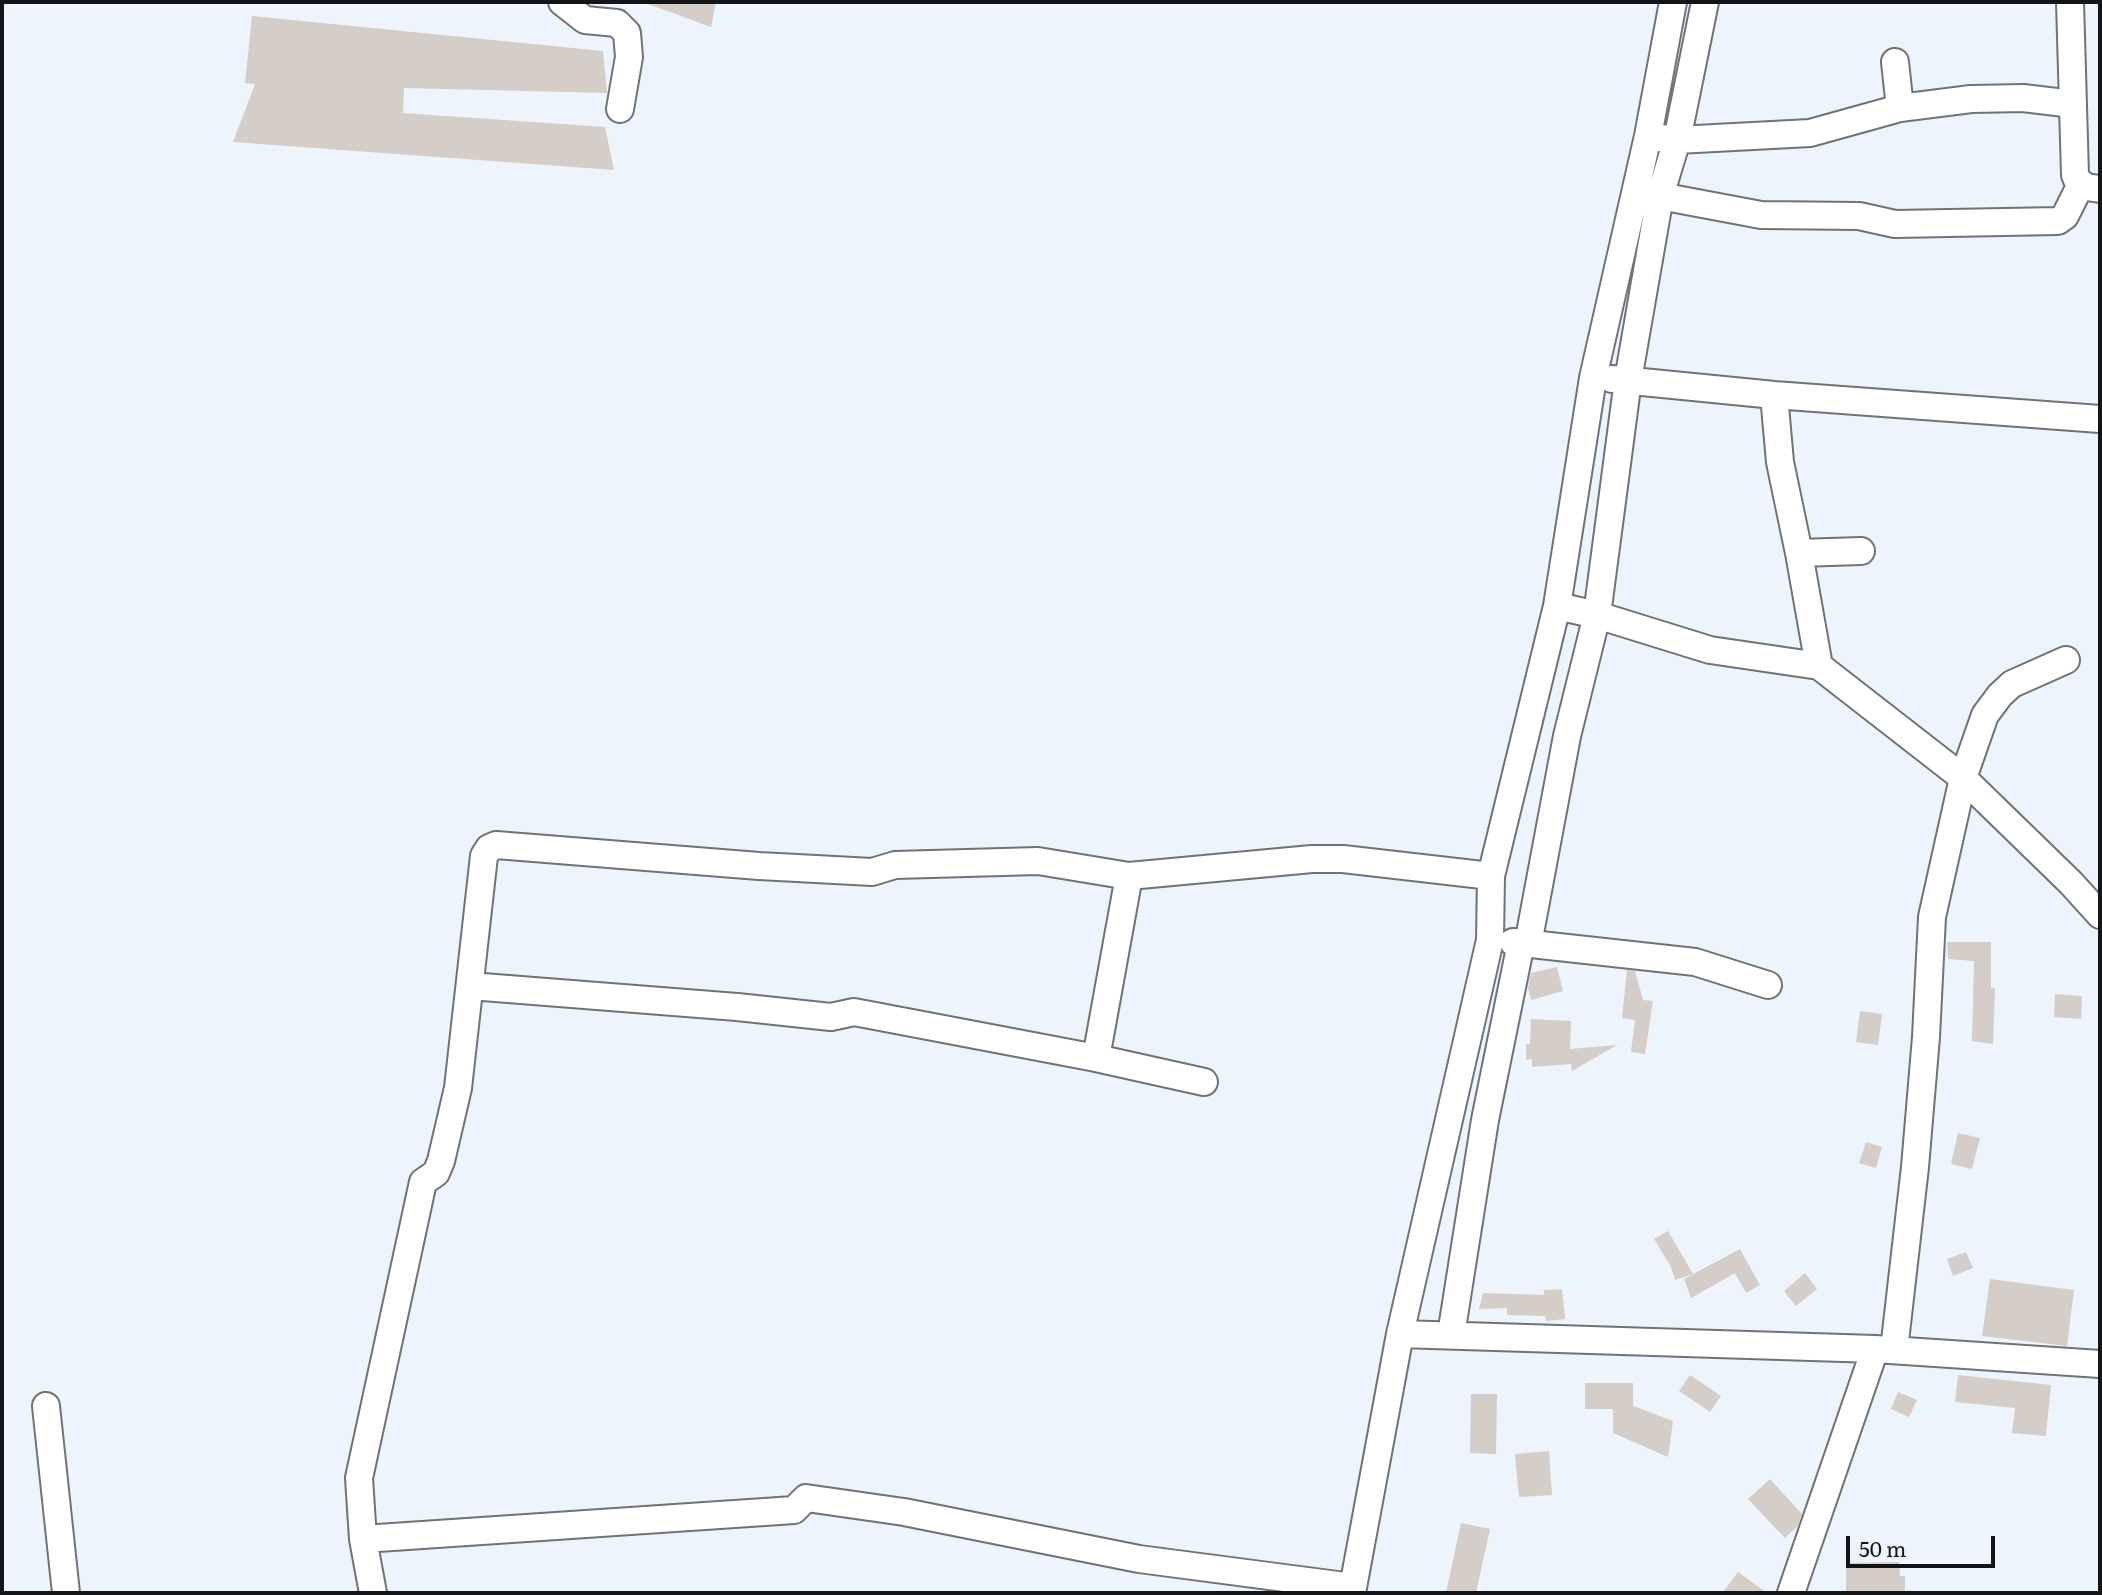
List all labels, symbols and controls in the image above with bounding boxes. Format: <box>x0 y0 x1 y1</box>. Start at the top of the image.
scale bar <box>1850 1522 1999 1566</box>
text: 50 m <box>1859 1532 1906 1563</box>

